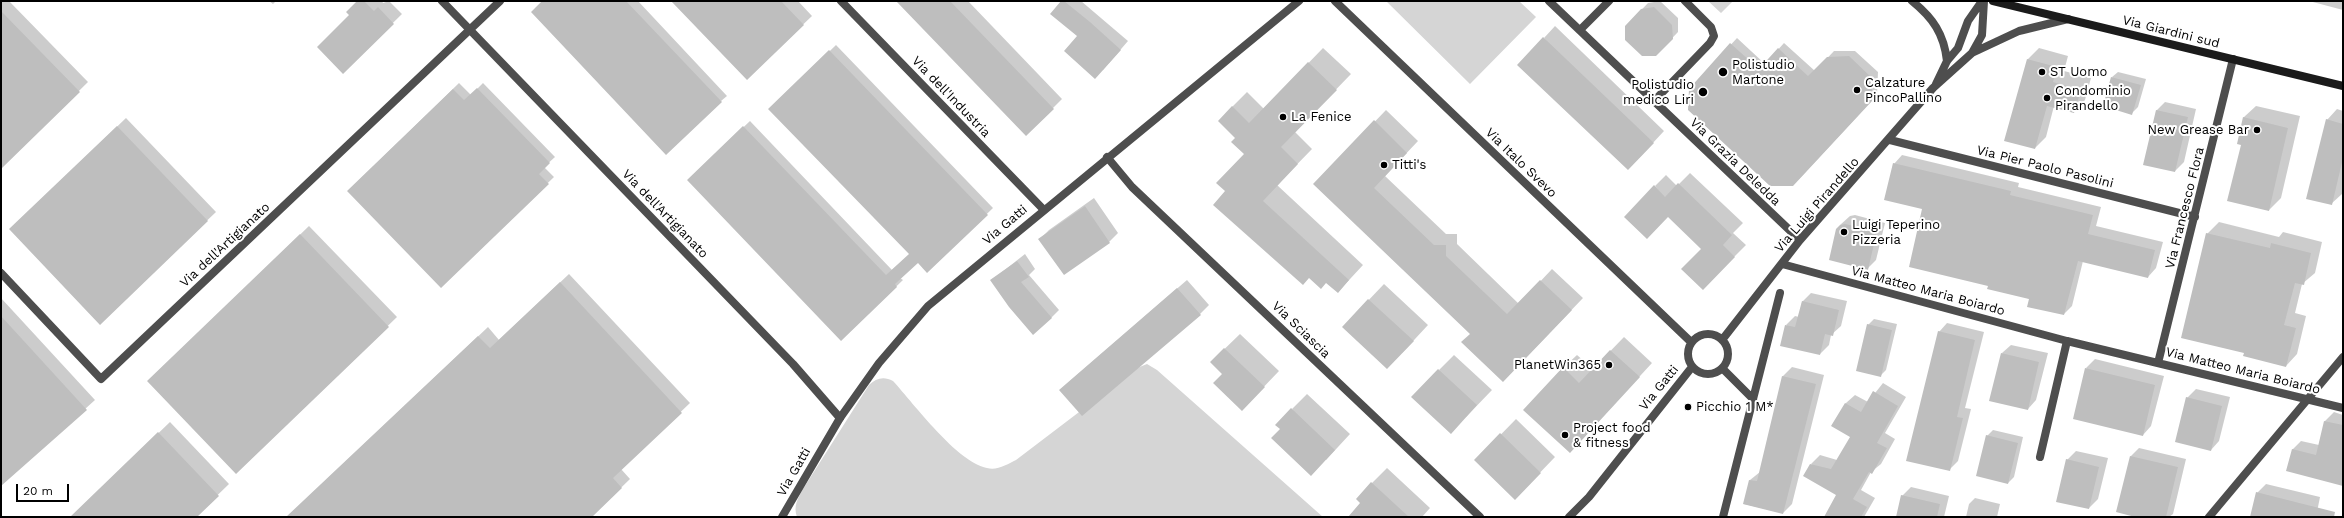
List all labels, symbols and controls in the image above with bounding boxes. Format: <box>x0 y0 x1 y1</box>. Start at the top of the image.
street label: Via Giardini sud <box>2121 12 2221 52</box>
street label: Via dell'Industria <box>908 53 994 141</box>
place label: Polistudio Martone <box>1732 57 1795 88</box>
place label: ST Uomo <box>2050 64 2107 80</box>
marker: Polistudio Martone <box>1717 66 1729 78</box>
marker: ST Uomo <box>2037 67 2047 77</box>
place label: Calzature PincoPallino <box>1865 75 1942 106</box>
place label: Polistudio medico Liri <box>1623 77 1694 108</box>
place label: Condominio Pirandello <box>2055 83 2131 114</box>
marker: Calzature PincoPallino <box>1852 85 1862 95</box>
marker: Polistudio medico Liri <box>1697 86 1709 98</box>
marker: Condominio Pirandello <box>2042 93 2052 103</box>
place label: La Fenice <box>1291 109 1352 125</box>
marker: La Fenice <box>1278 112 1288 122</box>
street label: Via Grazia Deledda <box>1687 115 1783 209</box>
place label: New Grease Bar <box>2148 122 2249 138</box>
street label: Via Italo Svevo <box>1482 125 1560 201</box>
marker: New Grease Bar <box>2252 125 2262 135</box>
street label: Via Pier Paolo Pasolini <box>1975 142 2115 192</box>
street label: Via Francesco Flora <box>2162 146 2208 270</box>
street label: Via Luigi Pirandello <box>1771 154 1863 256</box>
place label: Titti's <box>1392 157 1426 173</box>
marker: Titti's <box>1379 160 1389 170</box>
street label: Via dell'Artigianato <box>619 166 711 262</box>
street label: Via dell'Artigianato <box>177 199 273 291</box>
street label: Via Gatti <box>979 202 1031 248</box>
place label: Luigi Teperino Pizzeria <box>1852 217 1940 248</box>
marker: Luigi Teperino Pizzeria <box>1839 227 1849 237</box>
street label: Via Matteo Maria Boiardo <box>1849 263 2007 319</box>
street label: Via Sciascia <box>1269 298 1333 362</box>
street label: Via Matteo Maria Boiardo <box>2164 344 2322 398</box>
place label: PlanetWin365 <box>1514 357 1601 373</box>
marker: PlanetWin365 <box>1604 360 1614 370</box>
street label: Via Gatti <box>1636 362 1682 414</box>
place label: Picchio 1 M* <box>1696 399 1774 415</box>
marker: Picchio 1 M* <box>1683 402 1693 412</box>
place label: Project food & fitness <box>1573 420 1651 451</box>
marker: Project food & fitness <box>1560 430 1570 440</box>
street label: Via Gatti <box>774 445 814 499</box>
scale bar <box>18 476 71 502</box>
text: 20 m <box>23 484 53 498</box>

